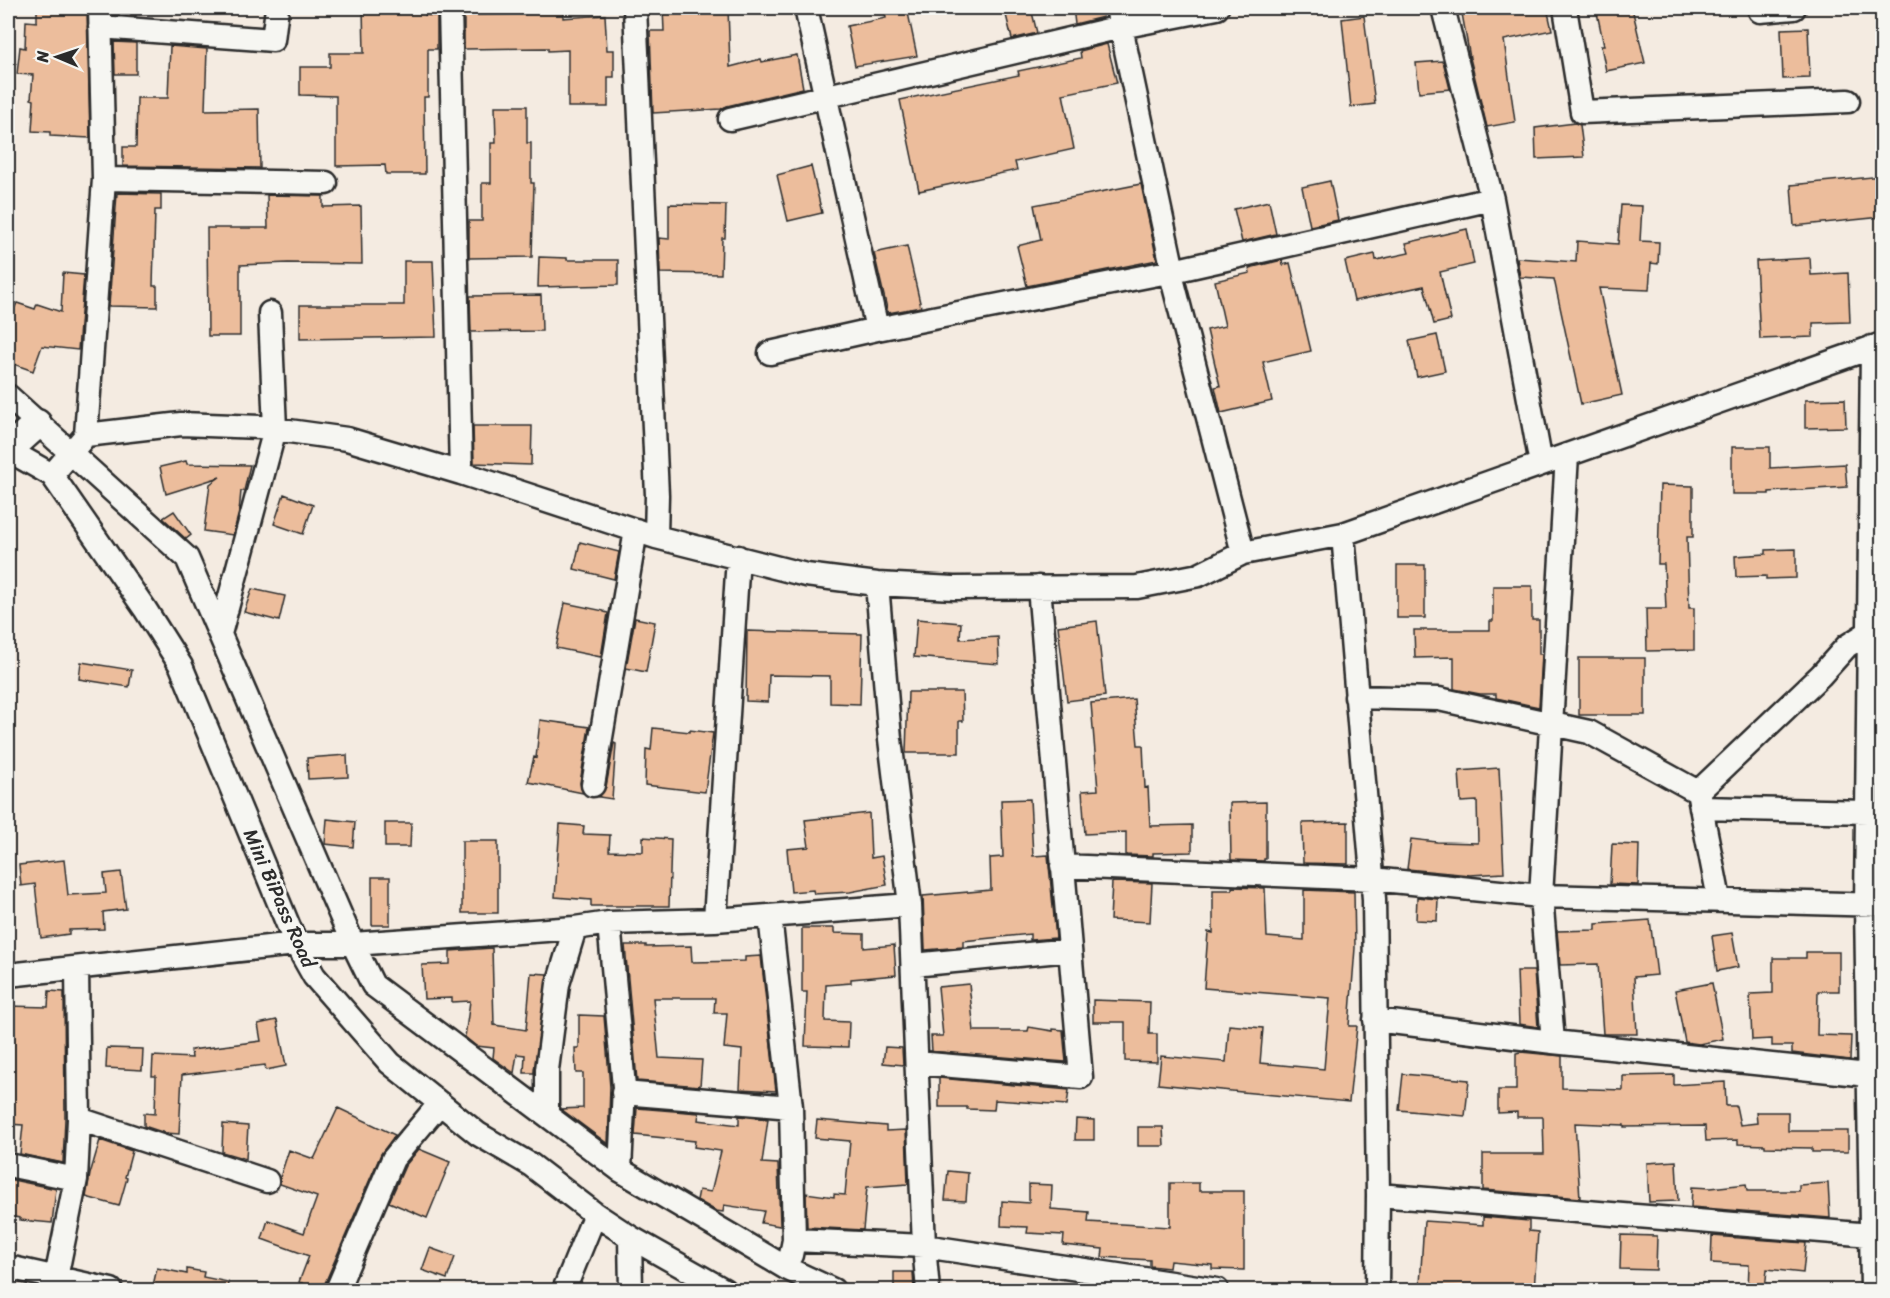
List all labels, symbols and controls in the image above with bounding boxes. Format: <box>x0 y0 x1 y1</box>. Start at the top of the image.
north arrow <box>27 27 87 87</box>
text: N <box>28 50 57 64</box>
street label: Mini BiPass Road <box>233 823 327 975</box>

